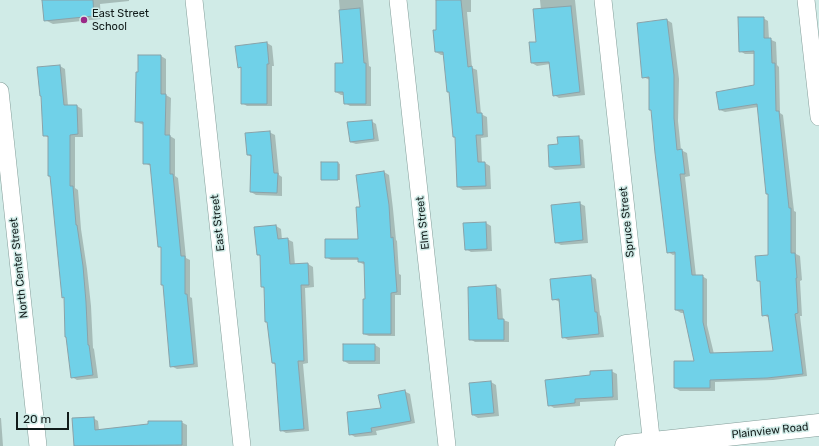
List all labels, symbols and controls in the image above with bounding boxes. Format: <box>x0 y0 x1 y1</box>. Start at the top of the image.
place label: East Street School <box>92 7 149 33</box>
marker: East Street School <box>79 15 89 25</box>
street label: Spruce Street <box>617 186 637 258</box>
street label: East Street <box>208 194 228 252</box>
street label: Elm Street <box>414 196 432 250</box>
street label: North Center Street <box>7 217 31 319</box>
scale bar <box>18 404 71 430</box>
text: 20 m <box>23 412 51 426</box>
street label: Plainview Road <box>731 420 809 442</box>

